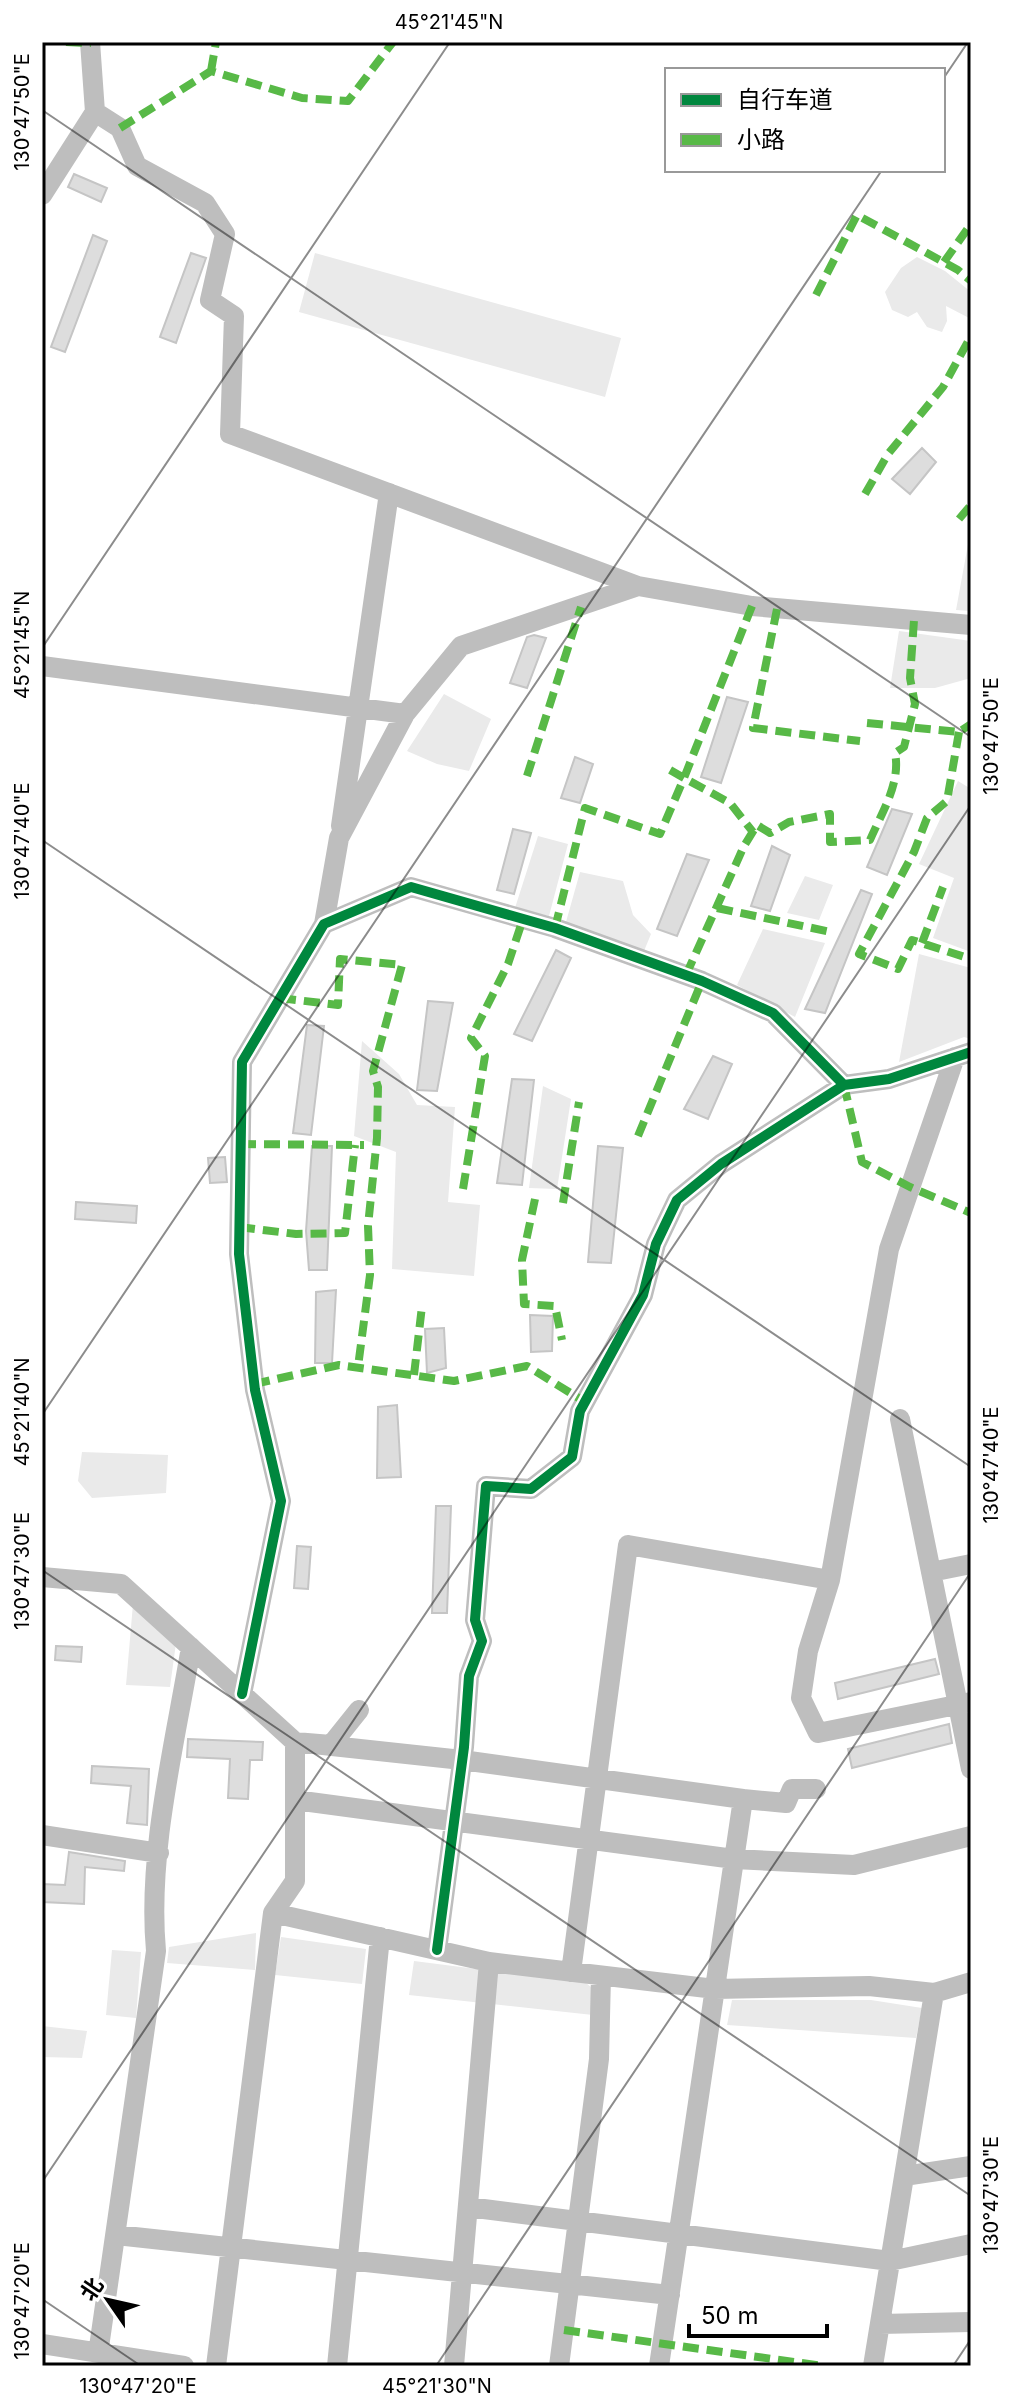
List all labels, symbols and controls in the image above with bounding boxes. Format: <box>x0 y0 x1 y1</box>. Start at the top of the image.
text: 45°21'45"N <box>395 10 503 34</box>
text: 130°47'50"E <box>10 53 34 171</box>
legend <box>665 68 945 172</box>
text: 自行车道 <box>737 85 833 114</box>
text: 小路 <box>737 125 785 154</box>
text: 45°21'45"N <box>10 591 34 699</box>
text: 130°47'50"E <box>979 677 1003 795</box>
text: 130°47'40"E <box>10 782 34 900</box>
text: 45°21'40"N <box>10 1357 34 1467</box>
text: 130°47'40"E <box>979 1406 1003 1524</box>
text: 130°47'30"E <box>10 1512 34 1630</box>
text: 130°47'30"E <box>979 2136 1003 2254</box>
text: 130°47'20"E <box>10 2242 34 2360</box>
north arrow <box>68 2260 148 2340</box>
text: 北 <box>74 2272 108 2305</box>
scale bar <box>689 2288 827 2338</box>
text: 50 m <box>701 2301 759 2330</box>
text: 130°47'20"E <box>79 2374 197 2398</box>
text: 45°21'30"N <box>382 2374 492 2398</box>

